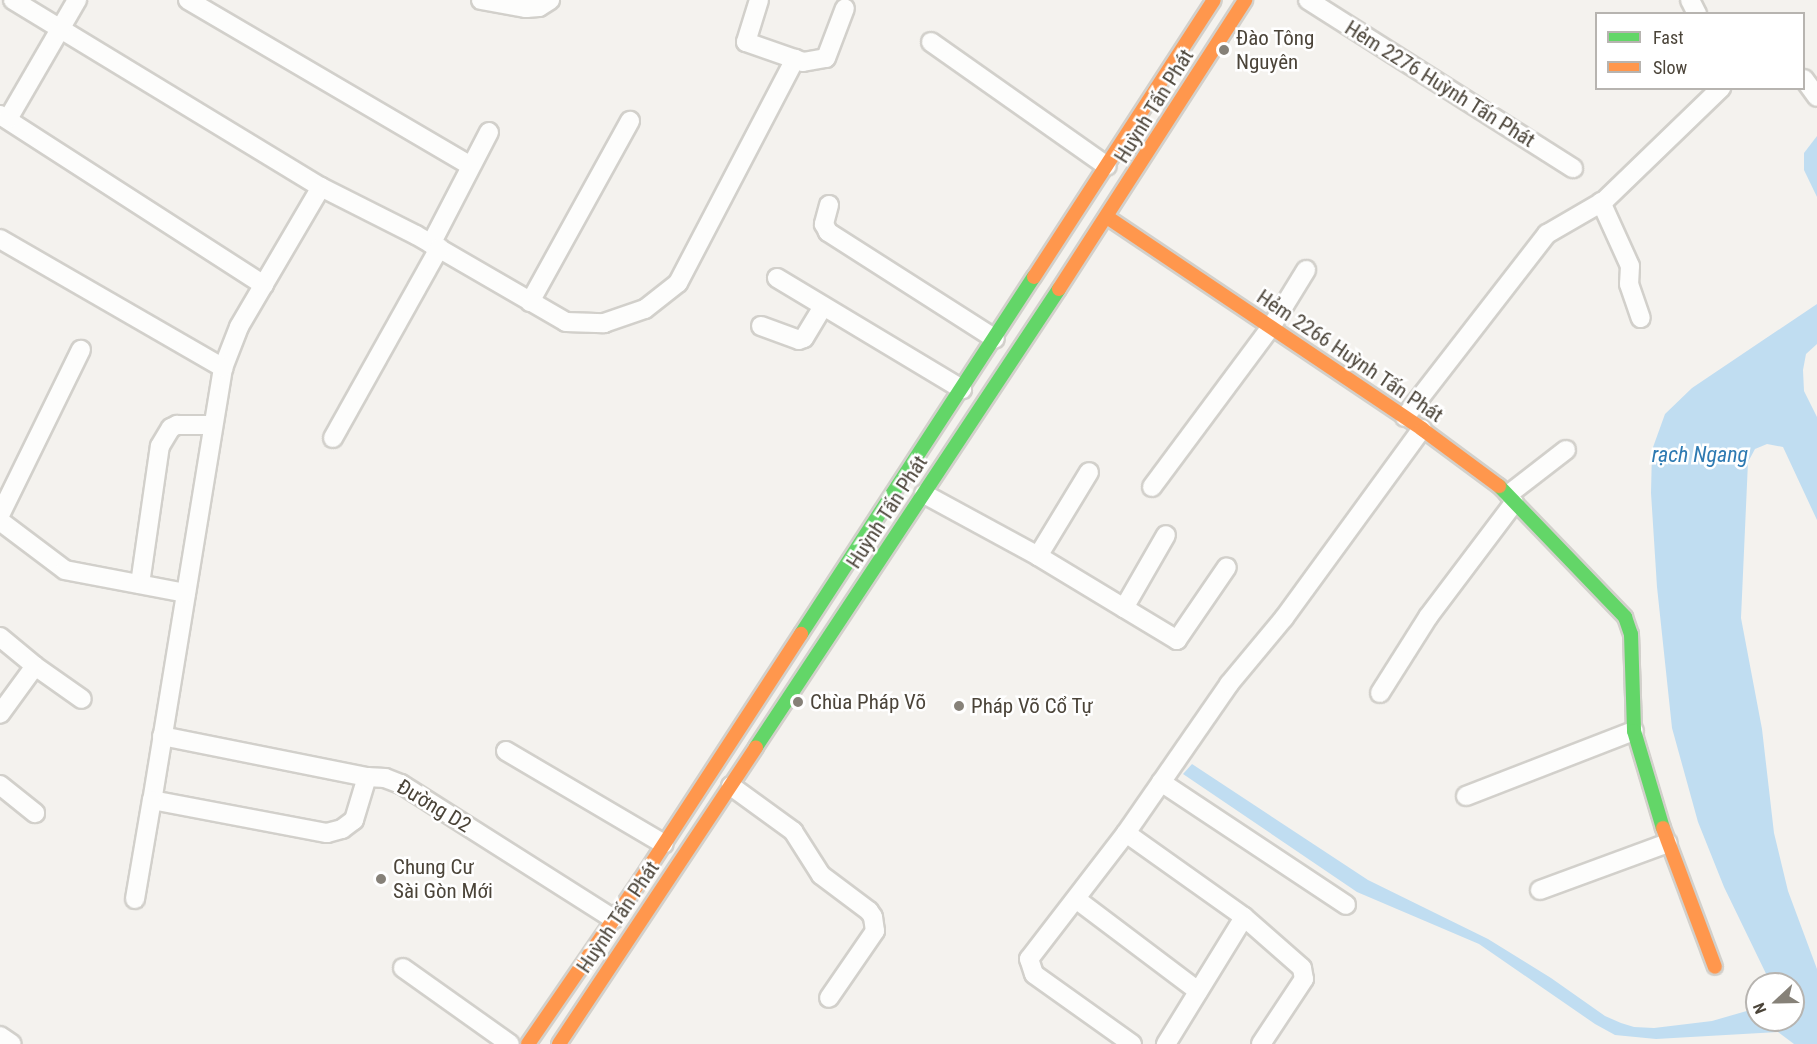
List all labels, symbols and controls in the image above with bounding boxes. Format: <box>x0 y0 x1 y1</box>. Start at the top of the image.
legend <box>1595 12 1805 90</box>
street label: Hẻm 2276 Huỳnh Tấn Phát <box>1340 15 1540 153</box>
place label: Đào Tông Nguyên <box>1236 25 1315 75</box>
text: Fast <box>1653 27 1684 48</box>
marker: Đào Tông Nguyên <box>1217 43 1231 57</box>
street label: Huỳnh Tấn Phát <box>1109 44 1199 168</box>
text: Slow <box>1653 57 1687 78</box>
street label: Hẻm 2266 Huỳnh Tấn Phát <box>1252 284 1448 428</box>
water label: rạch Ngang <box>1652 442 1748 468</box>
street label: Huỳnh Tấn Phát <box>841 451 933 573</box>
place label: Chùa Pháp Võ <box>810 689 926 715</box>
place label: Pháp Võ Cổ Tự <box>971 693 1093 719</box>
marker: Chùa Pháp Võ <box>791 695 805 709</box>
marker: Pháp Võ Cổ Tự <box>952 699 966 713</box>
street label: Đường D2 <box>392 774 476 838</box>
place label: Chung Cư Sài Gòn Mới <box>393 854 493 904</box>
street label: Huỳnh Tấn Phát <box>571 856 665 978</box>
marker: Chung Cư Sài Gòn Mới <box>374 872 388 886</box>
north arrow <box>1745 972 1805 1032</box>
text: N <box>1749 1000 1770 1016</box>

